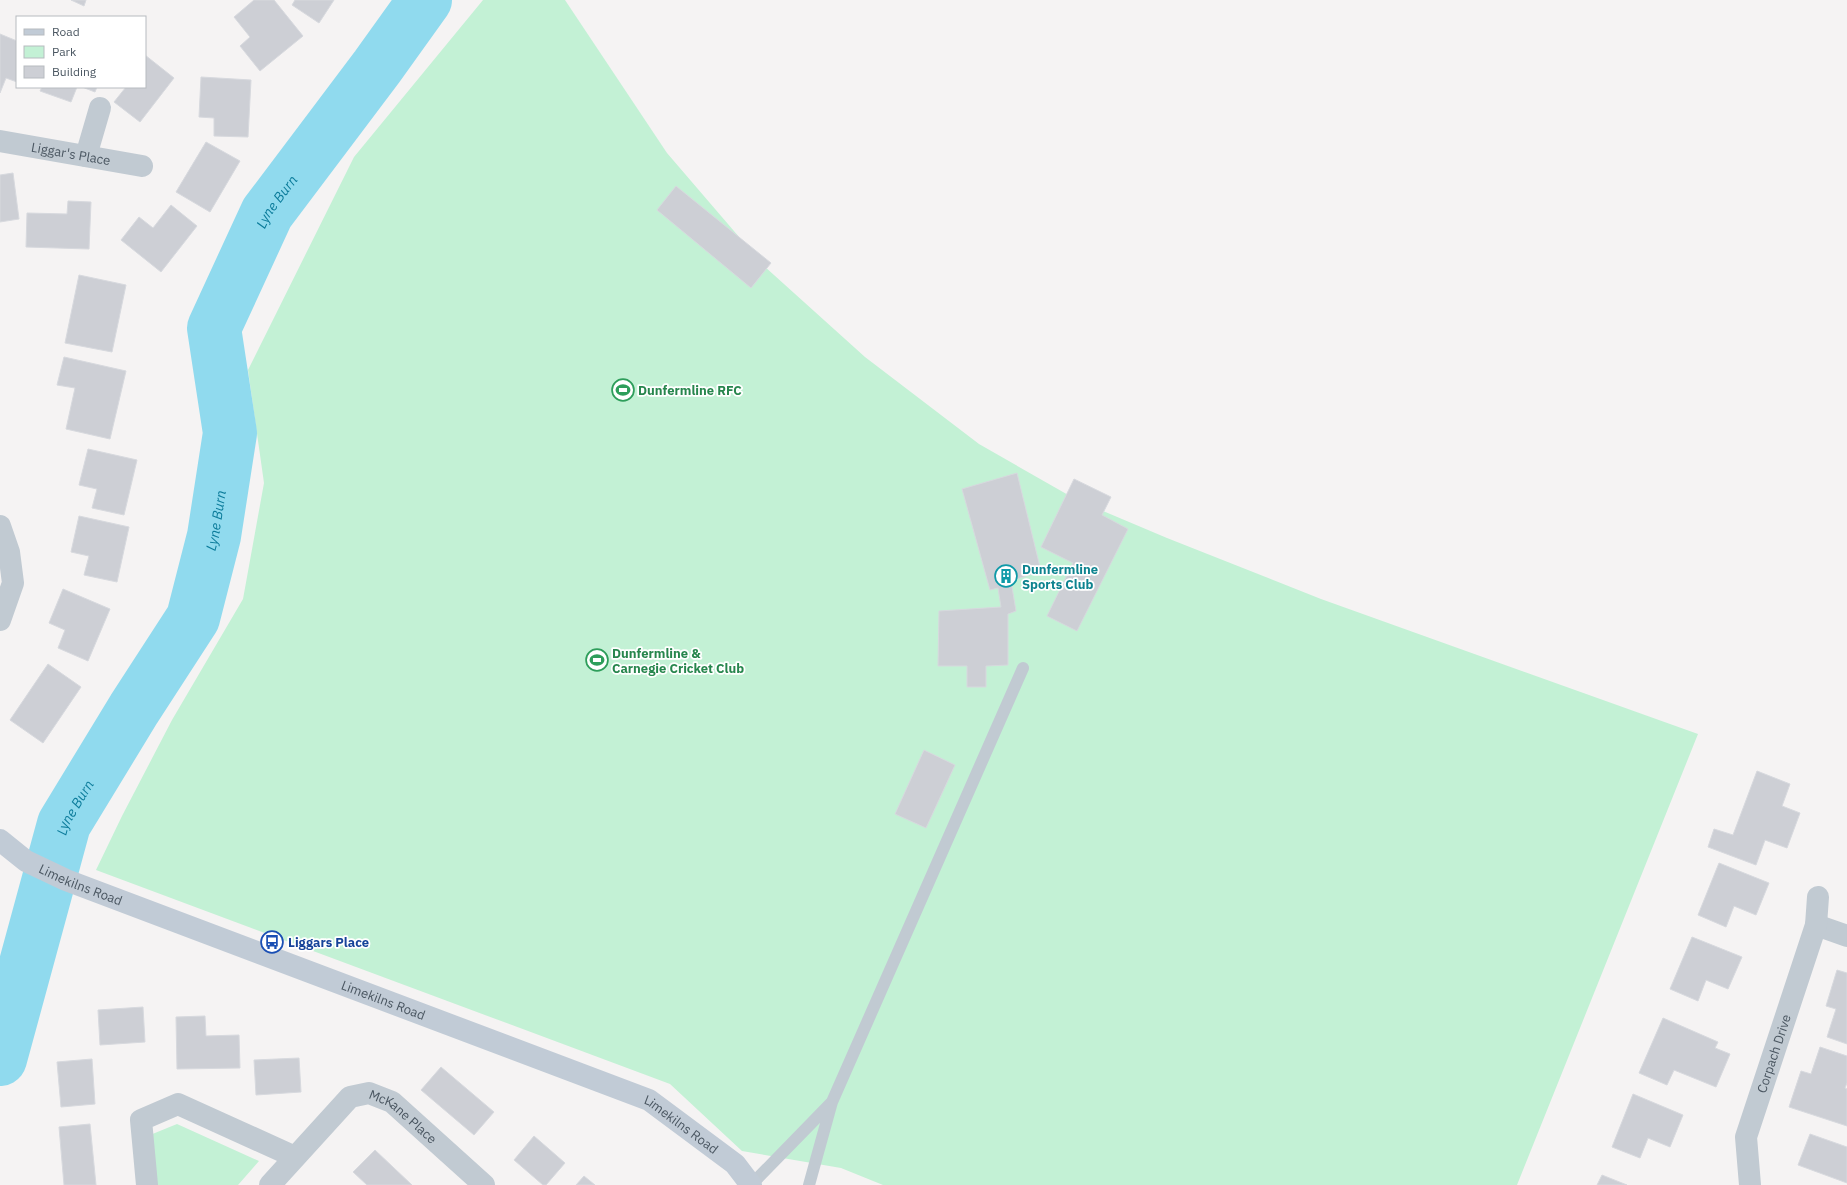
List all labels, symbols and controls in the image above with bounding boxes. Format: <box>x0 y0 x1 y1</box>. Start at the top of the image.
legend <box>16 16 146 88</box>
text: Road <box>52 24 80 39</box>
text: Park <box>52 44 77 59</box>
text: Building <box>52 64 97 79</box>
street label: Liggar's Place <box>30 139 112 169</box>
water label: Lyne Burn <box>252 171 301 231</box>
sports icon: Dunfermline RFC <box>610 377 636 403</box>
place label: Dunfermline RFC <box>638 382 742 399</box>
water label: Lyne Burn <box>202 489 230 553</box>
place label: Dunfermline Sports Club <box>1022 561 1098 593</box>
building icon: Dunfermline Sports Club <box>993 563 1019 589</box>
place label: Dunfermline & Carnegie Cricket Club <box>612 645 744 677</box>
sports icon: Dunfermline & Carnegie Cricket Club <box>584 647 610 673</box>
water label: Lyne Burn <box>52 777 98 837</box>
street label: Limekilns Road <box>36 860 125 909</box>
bus stop icon: Liggars Place <box>259 929 285 955</box>
place label: Liggars Place <box>288 934 369 951</box>
street label: Limekilns Road <box>339 977 428 1024</box>
street label: Corpach Drive <box>1753 1012 1795 1095</box>
street label: McKane Place <box>366 1086 440 1147</box>
street label: Limekilns Road <box>642 1091 722 1158</box>

